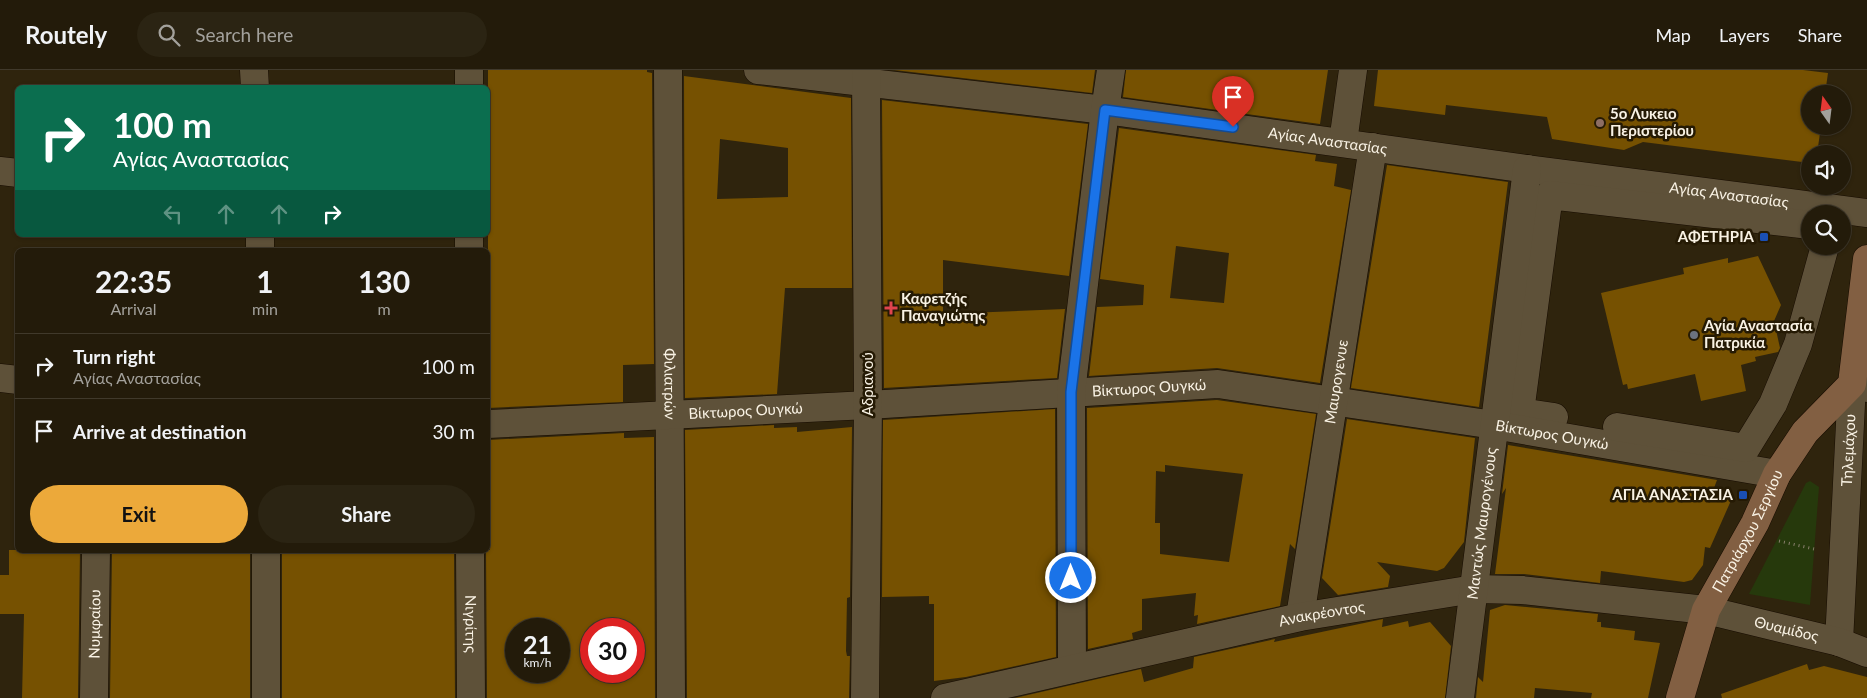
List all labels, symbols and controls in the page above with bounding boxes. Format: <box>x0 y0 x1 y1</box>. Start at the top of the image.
search box <box>137 12 487 57</box>
text: Routely <box>25 20 107 49</box>
icon: search <box>155 21 183 49</box>
text: Search here <box>195 23 293 46</box>
text: Map <box>1655 24 1691 46</box>
text: Layers <box>1719 24 1770 46</box>
text: Share <box>1798 24 1842 46</box>
pin <box>1212 76 1254 127</box>
icon: arrive <box>1219 83 1247 111</box>
north arrow <box>1801 85 1851 135</box>
map controls <box>1801 85 1851 255</box>
text: 100 m <box>113 103 212 145</box>
place label: 5ο Λυκειο Περιστερίου <box>1610 104 1694 139</box>
icon: right <box>30 105 95 170</box>
marker: 5ο Λυκειο Περιστερίου <box>1594 117 1606 129</box>
street label: Αγίας Αναστασίας <box>1267 123 1388 157</box>
text: Αγίας Αναστασίας <box>113 145 289 172</box>
button: sound <box>1801 145 1851 195</box>
street label: Αγίας Αναστασίας <box>1668 178 1790 211</box>
icon: left <box>159 200 187 228</box>
icon: ahead <box>212 200 240 228</box>
icon: ahead <box>265 200 293 228</box>
icon: right <box>318 200 346 228</box>
button: search <box>1801 205 1851 255</box>
place label: ΑΦΕΤΗΡΙΑ <box>1677 227 1755 245</box>
marker: ΑΦΕΤΗΡΙΑ <box>1758 231 1770 243</box>
text: 22:35 <box>95 263 172 299</box>
text: 1 <box>256 263 274 299</box>
text: 130 <box>358 263 410 299</box>
place label: Καφετζής Παναγιώτης <box>901 289 985 324</box>
text: Arrival <box>110 299 157 318</box>
text: min <box>252 299 278 318</box>
text: m <box>377 299 391 318</box>
marker: Καφετζής Παναγιώτης <box>885 302 897 314</box>
place label: Αγία Αναστασία Πατρικία <box>1703 316 1813 351</box>
marker: Αγία Αναστασία Πατρικία <box>1688 329 1700 341</box>
street label: Μαυρογενυε <box>1320 338 1351 425</box>
text: Turn right <box>73 345 155 368</box>
street label: Φιλιατρών <box>661 348 680 420</box>
icon: right <box>30 352 58 380</box>
street label: Αδριανού <box>858 352 876 416</box>
text: 100 m <box>421 355 475 378</box>
text: Αγίας Αναστασίας <box>73 368 201 387</box>
street label: Βίκτωρος Ουγκώ <box>1091 375 1207 400</box>
street label: Βίκτωρος Ουγκώ <box>688 398 803 422</box>
street label: Τηλεμάχου <box>1837 413 1858 487</box>
street label: Βίκτωρος Ουγκώ <box>1494 415 1610 453</box>
icon: arrive <box>30 417 58 445</box>
text: Arrive at destination <box>73 420 246 443</box>
text: 30 m <box>432 420 475 443</box>
street label: Μαντώς Μαυρογένους <box>1463 446 1500 600</box>
street label: Πατριάρχου Σεργίου <box>1708 466 1786 596</box>
button: Exit <box>30 485 248 543</box>
button: Share <box>258 485 475 543</box>
place label: ΑΓΙΑ ΑΝΑΣΤΑΣΙΑ <box>1611 485 1734 503</box>
marker: ΑΓΙΑ ΑΝΑΣΤΑΣΙΑ <box>1737 489 1749 501</box>
position arrow <box>1044 551 1096 603</box>
street label: Νυμφαίου <box>85 589 103 659</box>
street label: Νιγρίτης <box>462 595 481 653</box>
street label: Ανακρέοντος <box>1277 597 1366 630</box>
street label: Θυαμίδος <box>1752 612 1821 645</box>
speed limit sign: 30 <box>580 618 645 683</box>
text: 21 <box>523 629 552 659</box>
text: km/h <box>523 655 552 670</box>

